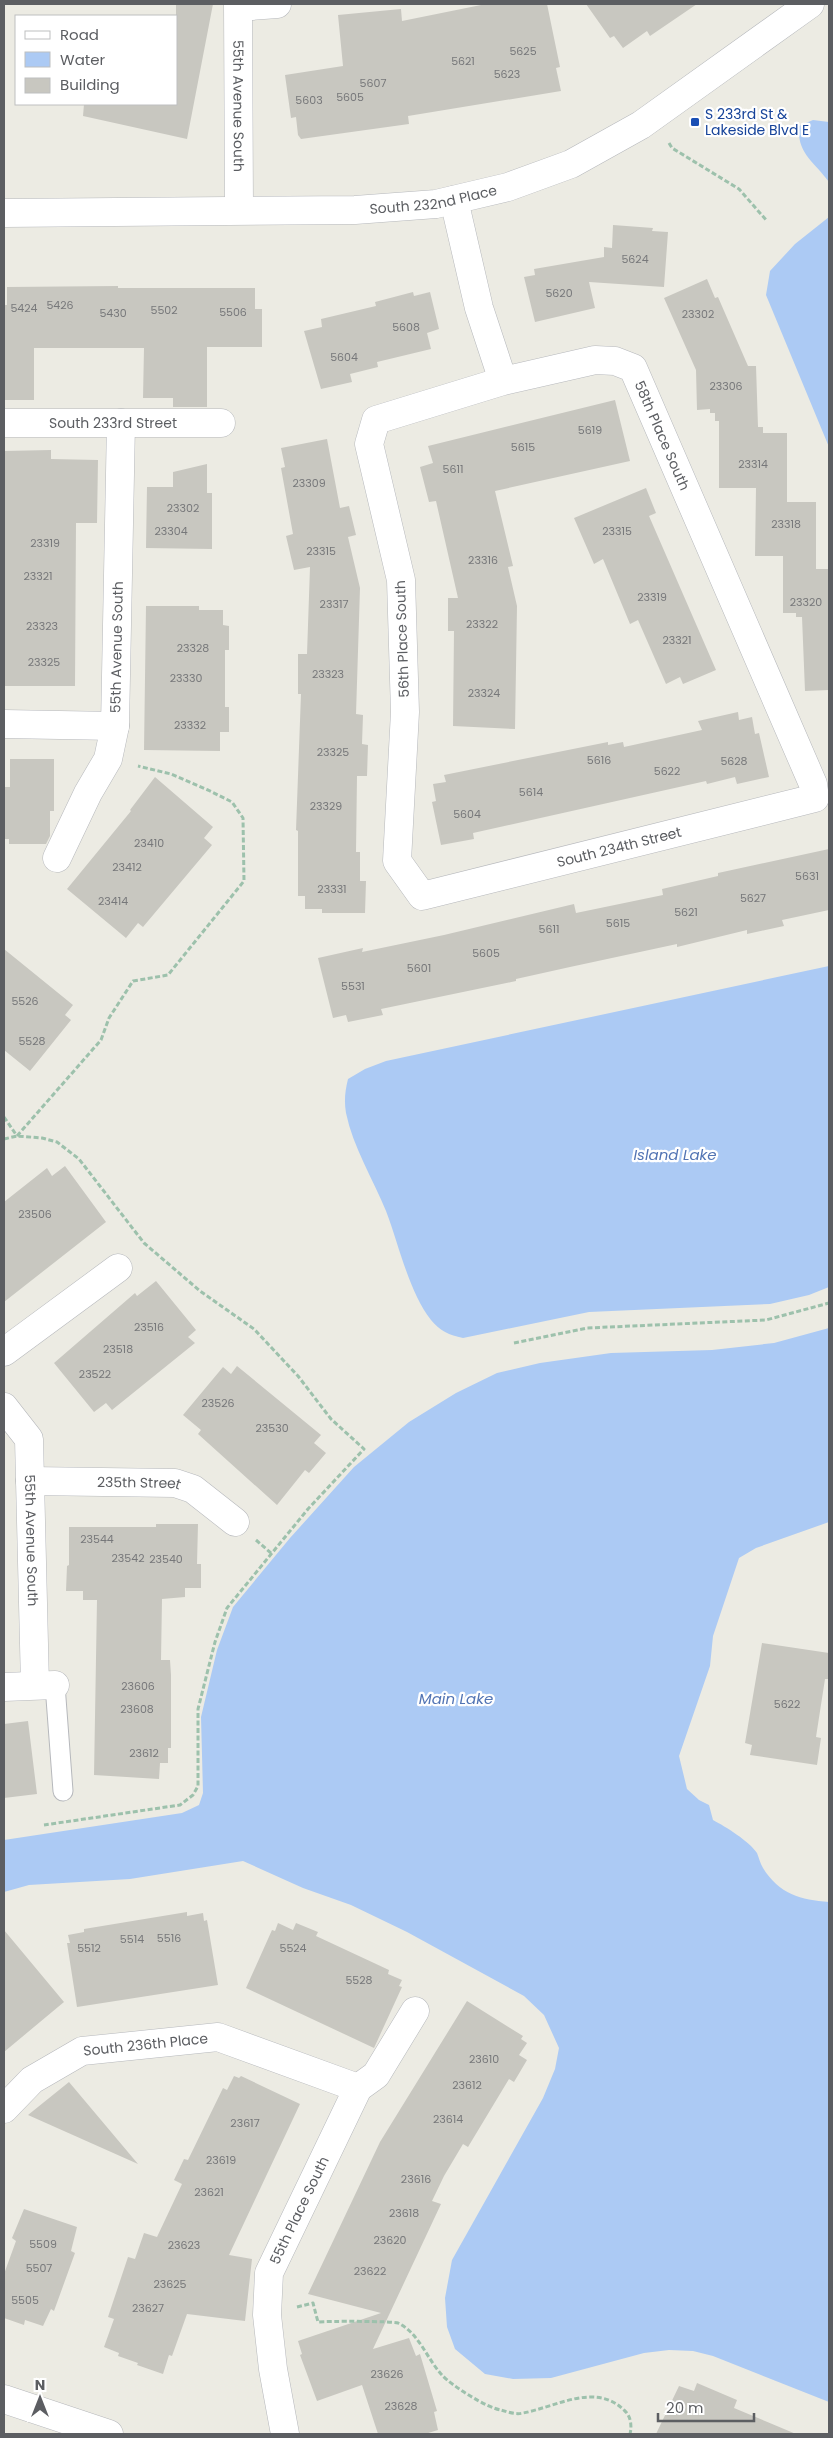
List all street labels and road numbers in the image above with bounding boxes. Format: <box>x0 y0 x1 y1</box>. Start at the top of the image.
street label: 55th Avenue South <box>228 40 249 172</box>
street label: South 232nd Place <box>369 180 499 219</box>
street label: 58th Place South <box>630 378 695 494</box>
street label: South 233rd Street <box>49 413 177 433</box>
street label: 56th Place South <box>390 580 414 698</box>
street label: 55th Avenue South <box>105 581 128 713</box>
street label: South 234th Street <box>555 822 683 872</box>
street label: 235th Street <box>97 1472 184 1494</box>
street label: 55th Avenue South <box>20 1474 43 1607</box>
street label: South 236th Place <box>82 2028 209 2061</box>
street label: 55th Place South <box>265 2153 334 2268</box>

